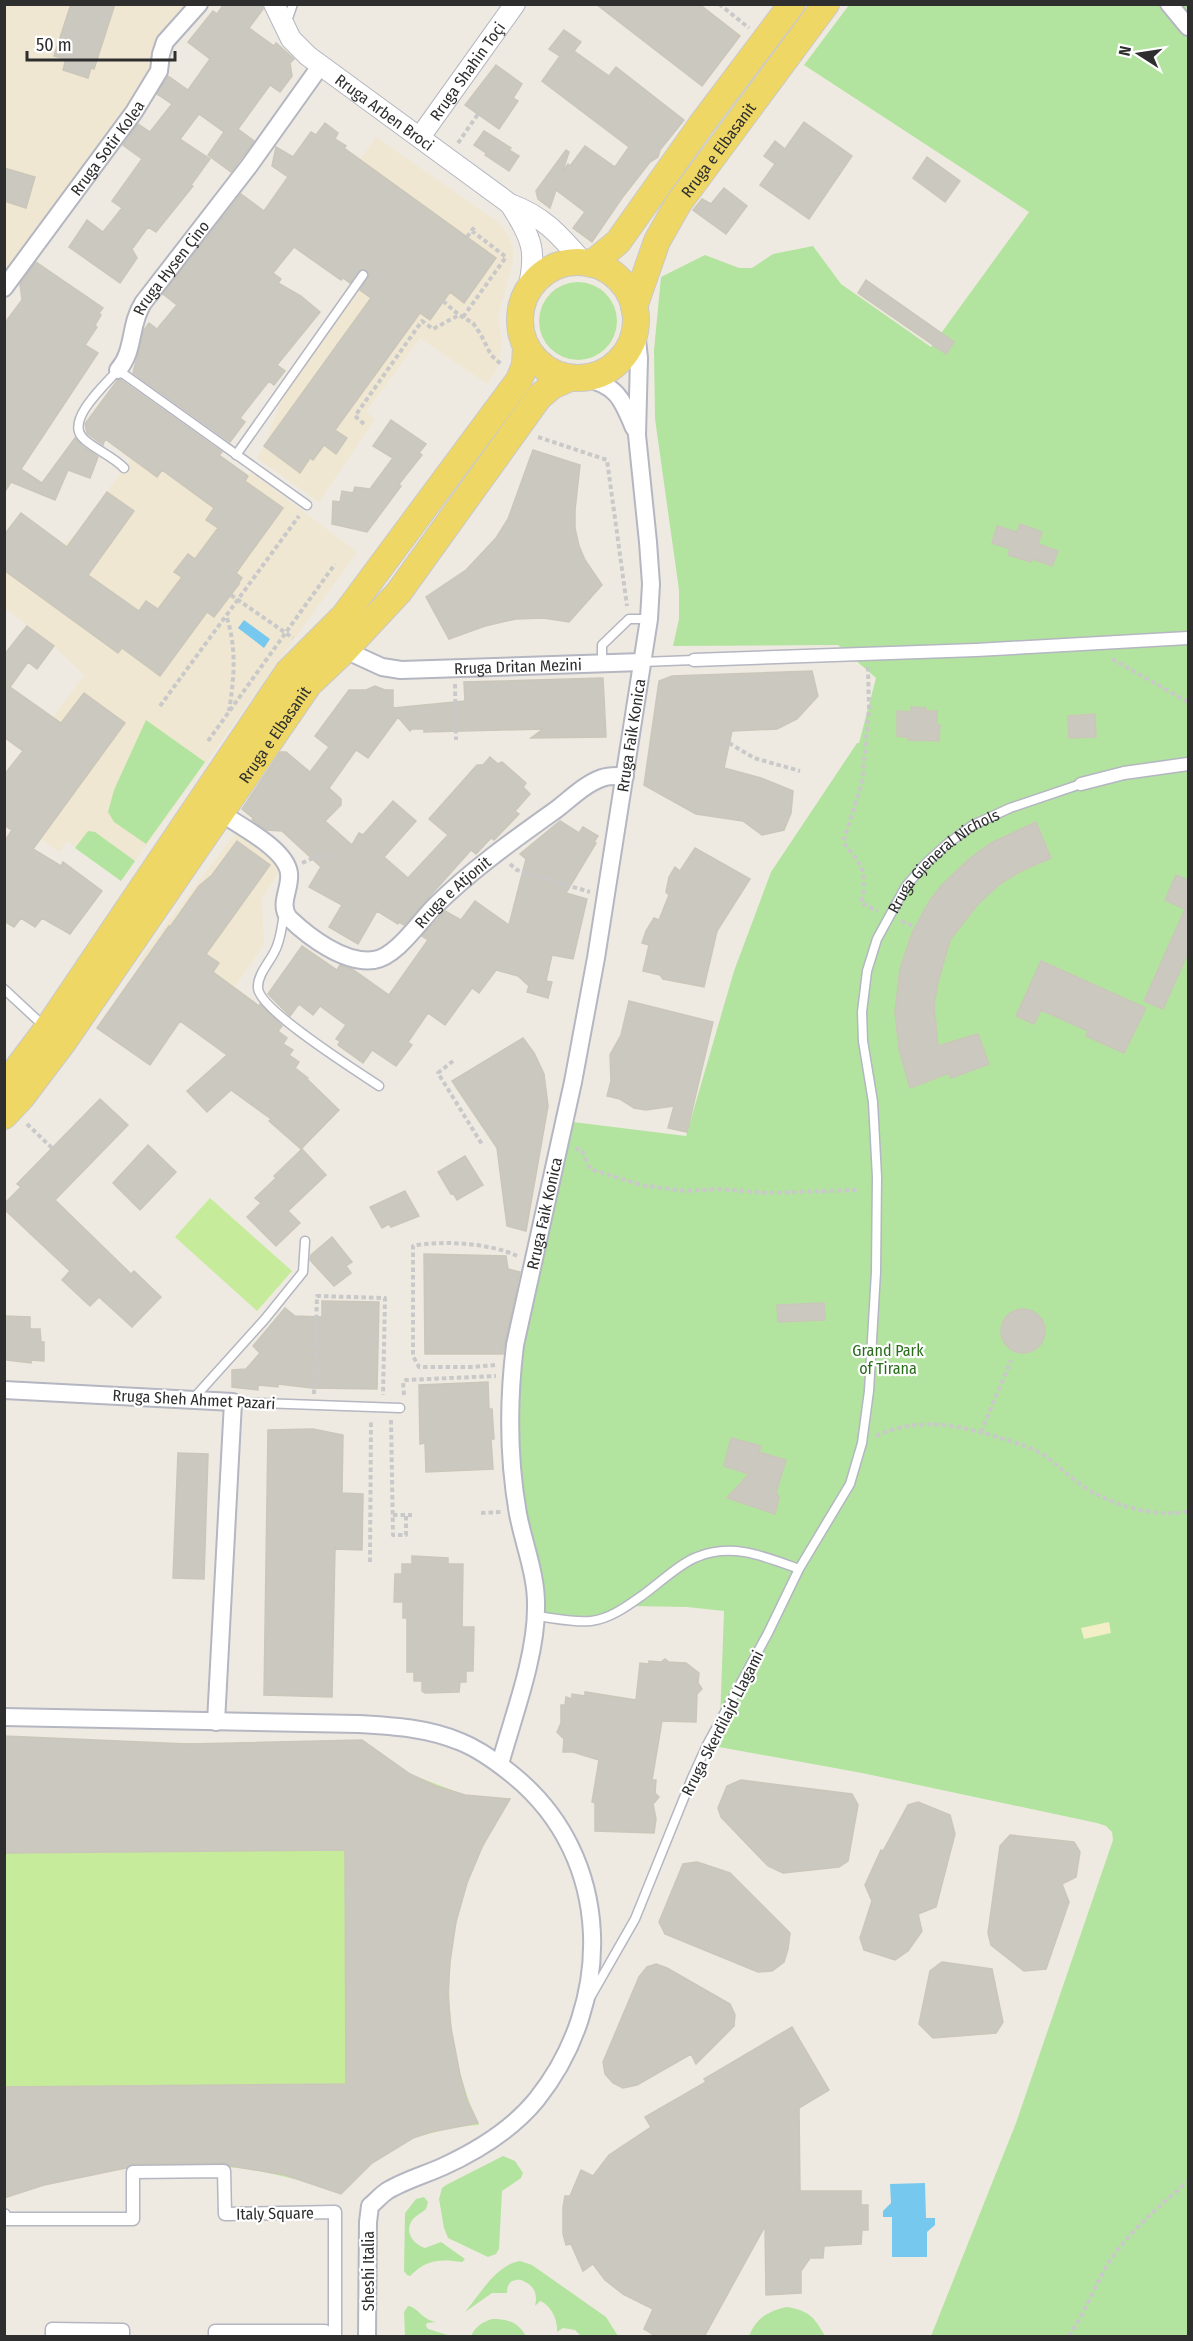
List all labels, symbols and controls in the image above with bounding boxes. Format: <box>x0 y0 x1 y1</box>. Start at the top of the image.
street label: Rruga Shahin Toçi <box>426 19 509 124</box>
scale bar <box>27 24 176 62</box>
north arrow <box>1109 24 1169 84</box>
text: 50 m <box>36 34 72 56</box>
text: N <box>1115 44 1135 58</box>
street label: Rruga Arben Broci <box>331 70 437 155</box>
street label: Rruga Sotir Kolea <box>67 97 149 199</box>
street label: Rruga e Elbasanit <box>677 98 760 201</box>
street label: Rruga Hysen Çino <box>129 217 213 318</box>
street label: Rruga Dritan Mezini <box>454 655 582 678</box>
street label: Rruga Faik Konica <box>613 677 650 793</box>
street label: Rruga e Elbasanit <box>235 682 315 787</box>
street label: Rruga Gjeneral Nichols <box>884 805 1003 917</box>
street label: Rruga e Atjonit <box>411 852 495 932</box>
street label: Rruga Faik Konica <box>523 1155 566 1271</box>
park label: Grand Park of Tirana <box>852 1341 924 1378</box>
street label: Rruga Sheh Ahmet Pazari <box>112 1386 276 1413</box>
street label: Rruga Skerdilajd Llagami <box>678 1647 767 1799</box>
street label: Italy Square <box>236 2203 314 2224</box>
street label: Sheshi Italia <box>359 2231 378 2311</box>

